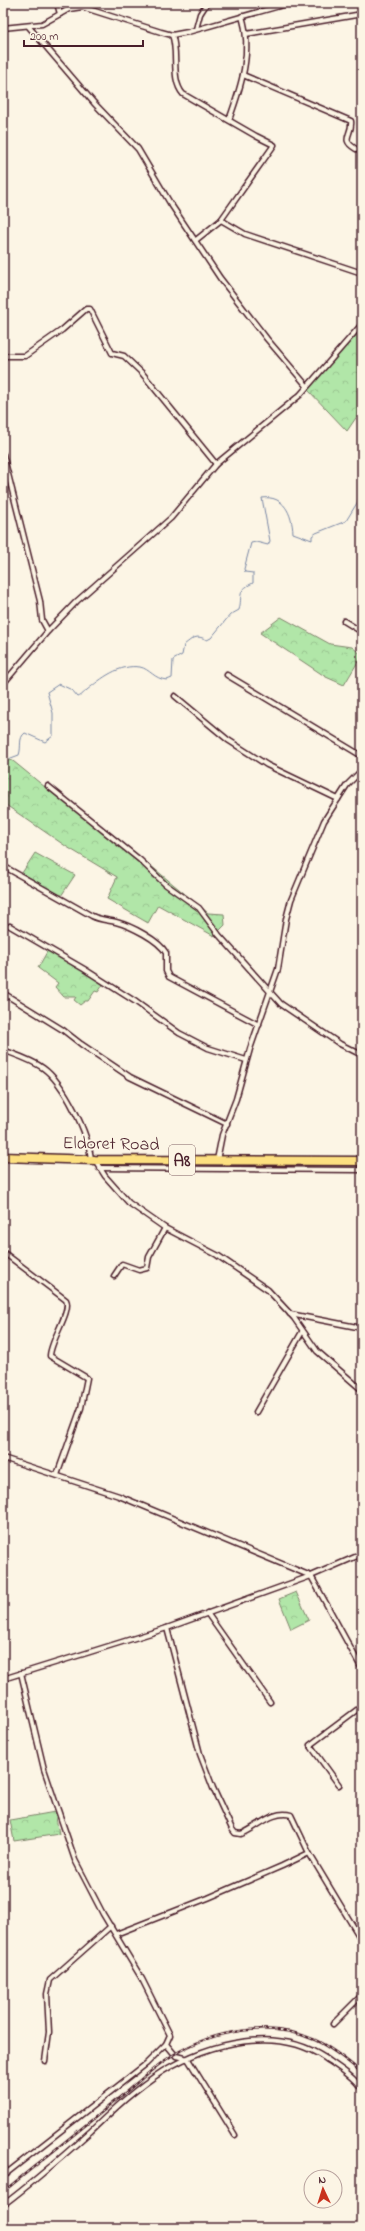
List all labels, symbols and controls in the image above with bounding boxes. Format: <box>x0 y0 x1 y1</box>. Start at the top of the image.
scale bar <box>24 22 143 48</box>
text: 200 m <box>30 28 59 46</box>
street label: Eldoret Road <box>62 1131 160 1159</box>
road number: A8 <box>169 1145 195 1175</box>
north arrow <box>303 2169 343 2209</box>
text: N <box>318 2172 327 2188</box>

